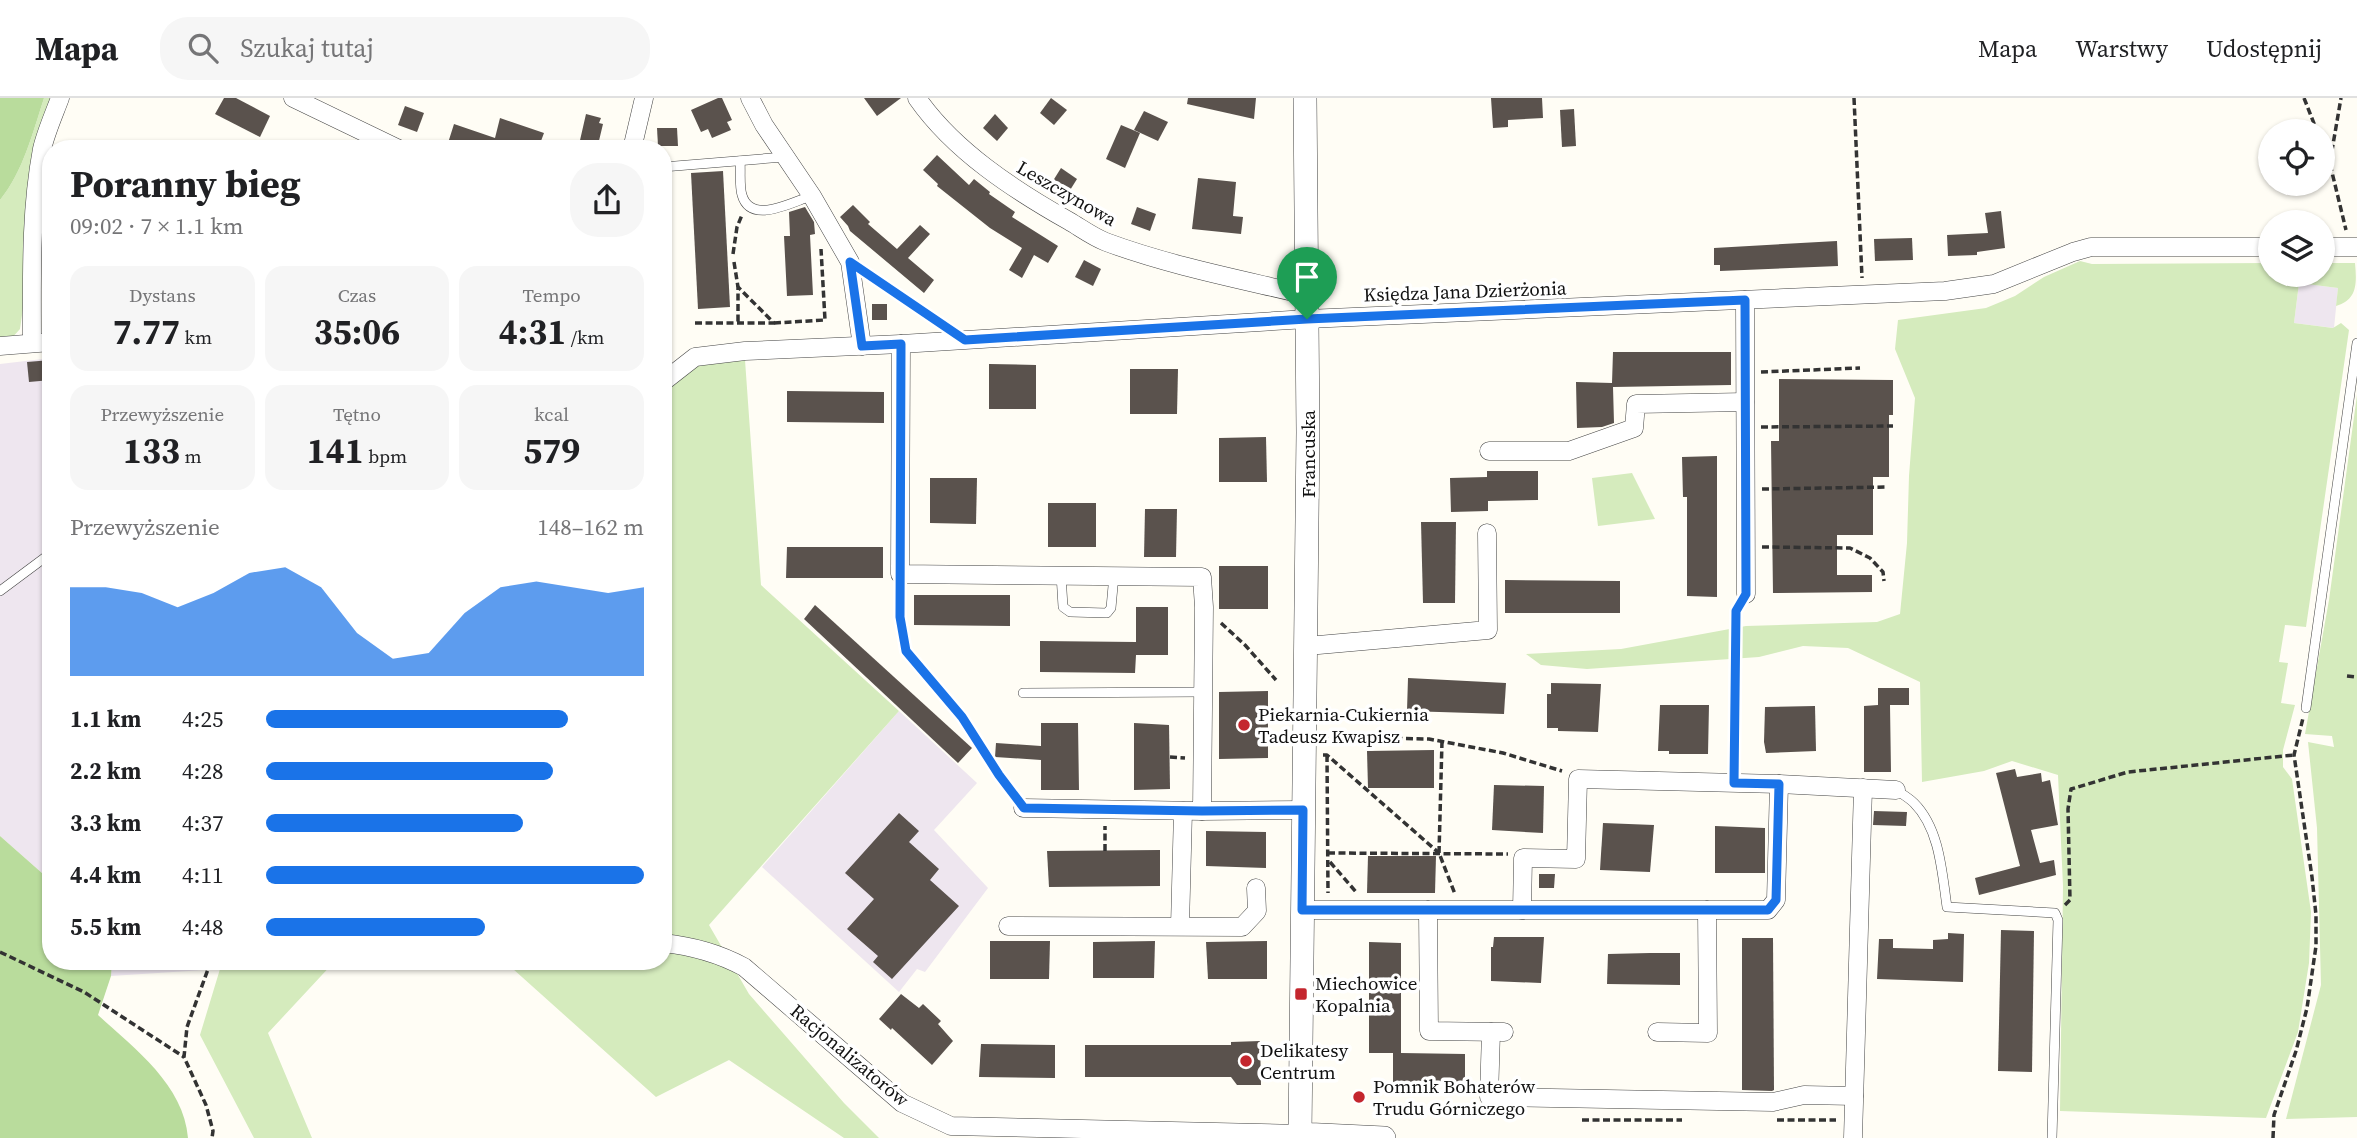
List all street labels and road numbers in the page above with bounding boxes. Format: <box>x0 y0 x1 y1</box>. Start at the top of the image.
street label: Leszczynowa <box>1012 154 1122 232</box>
street label: Księdza Jana Dzierżonia <box>1363 274 1567 308</box>
street label: Francuska <box>1295 410 1321 498</box>
street label: Racjonalizatorów <box>785 998 915 1113</box>

